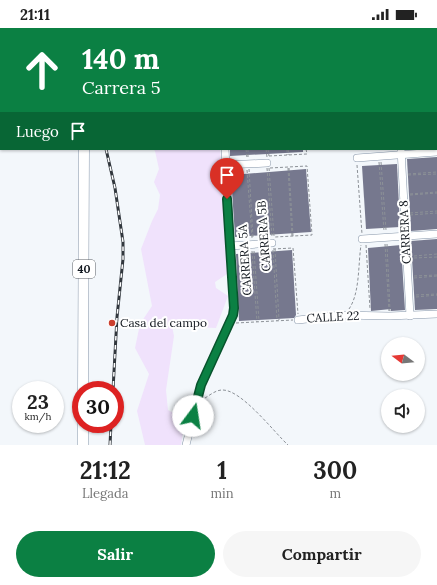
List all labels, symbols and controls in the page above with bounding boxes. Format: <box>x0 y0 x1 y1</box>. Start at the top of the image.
text: 21:11 <box>20 5 50 24</box>
text: 140 m <box>82 41 160 77</box>
icon: ahead <box>16 44 68 96</box>
text: Carrera 5 <box>82 76 161 99</box>
icon: arrive <box>67 120 89 142</box>
text: Luego <box>16 122 59 141</box>
pin <box>210 158 244 199</box>
icon: arrive <box>216 164 238 186</box>
street label: CARRERA 8 <box>395 199 414 264</box>
street label: CARRERA 5B <box>254 200 273 272</box>
street label: CARRERA 5A <box>235 224 254 296</box>
road number: 40 <box>73 260 95 278</box>
street label: CALLE 22 <box>306 308 360 325</box>
place label: Casa del campo <box>120 315 207 330</box>
marker: Casa del campo <box>107 318 117 328</box>
north arrow <box>381 337 425 381</box>
map controls <box>381 337 425 433</box>
speed limit sign: 30 <box>72 381 124 433</box>
text: 23 <box>27 389 49 414</box>
button: sound <box>381 389 425 433</box>
position arrow <box>172 395 214 437</box>
text: km/h <box>24 410 52 423</box>
text: 21:12 <box>80 455 131 486</box>
text: 1 <box>217 455 227 486</box>
text: 300 <box>313 455 357 486</box>
text: Llegada <box>82 485 128 502</box>
text: min <box>210 485 234 502</box>
text: m <box>329 485 341 502</box>
button: Salir <box>16 531 215 577</box>
button: Compartir <box>223 531 421 577</box>

